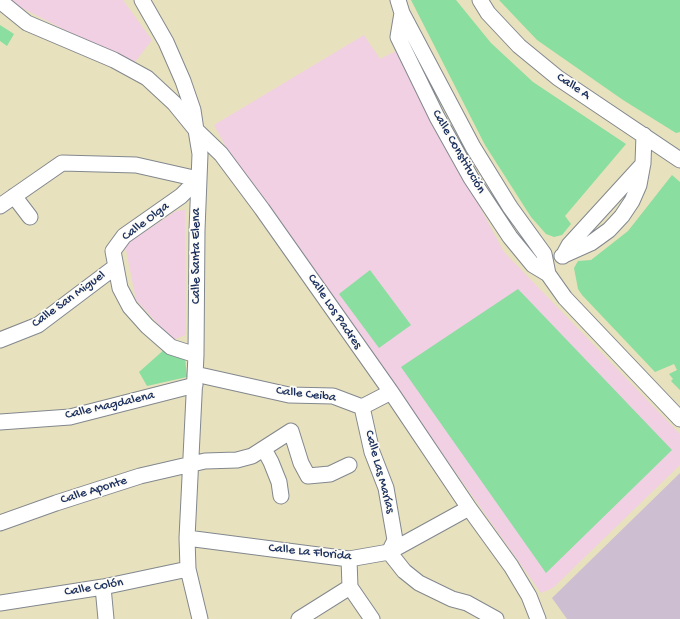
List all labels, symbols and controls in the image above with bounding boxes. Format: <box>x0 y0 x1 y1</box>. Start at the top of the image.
street label: Calle A <box>553 70 593 104</box>
street label: Calle Constitución <box>428 107 488 197</box>
street label: Calle Olga <box>119 199 173 245</box>
street label: Calle Santa Elena <box>189 208 205 304</box>
street label: Calle San Miguel <box>29 268 109 332</box>
street label: Calle Los Padres <box>303 271 365 353</box>
street label: Calle Ceiba <box>275 384 337 406</box>
street label: Calle Magdalena <box>64 388 156 424</box>
street label: Calle Las Marías <box>360 429 398 515</box>
street label: Calle Aponte <box>59 473 129 509</box>
street label: Calle La Florida <box>268 541 352 565</box>
street label: Calle Colón <box>63 575 125 601</box>

